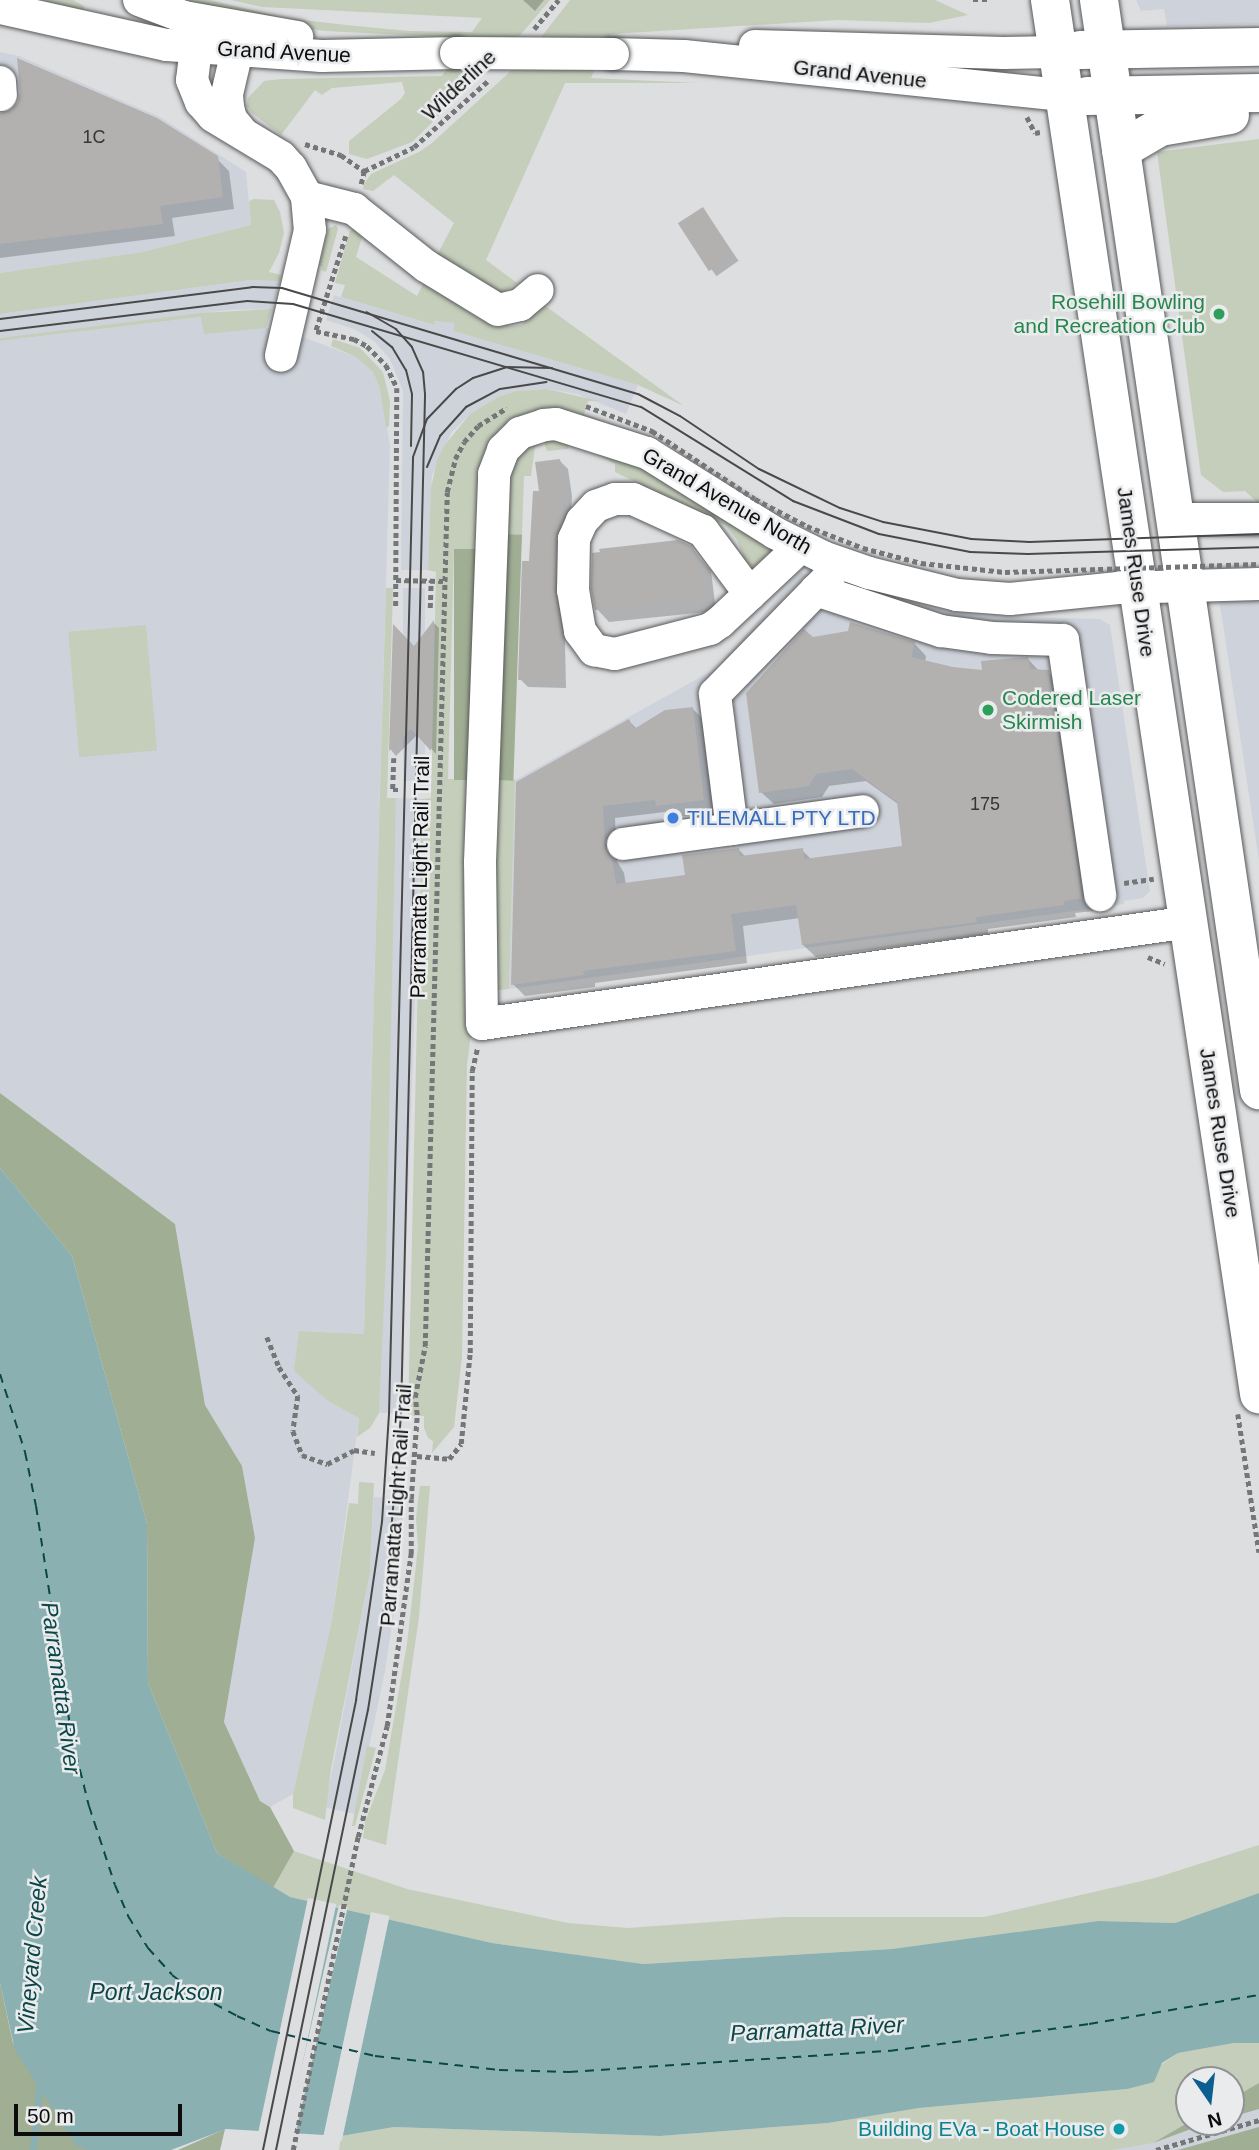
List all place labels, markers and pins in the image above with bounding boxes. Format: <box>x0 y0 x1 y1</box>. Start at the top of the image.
place label: Rosehill Bowling and Recreation Club <box>1014 289 1205 339</box>
marker: Rosehill Bowling and Recreation Club <box>1211 306 1227 322</box>
place label: Codered Laser Skirmish <box>1002 685 1141 735</box>
marker: Codered Laser Skirmish <box>980 702 996 718</box>
place label: TILEMALL PTY LTD <box>687 805 877 831</box>
marker: TILEMALL PTY LTD <box>665 810 681 826</box>
place label: Building EVa - Boat House <box>858 2116 1105 2142</box>
marker: Building EVa - Boat House <box>1111 2121 1127 2137</box>

